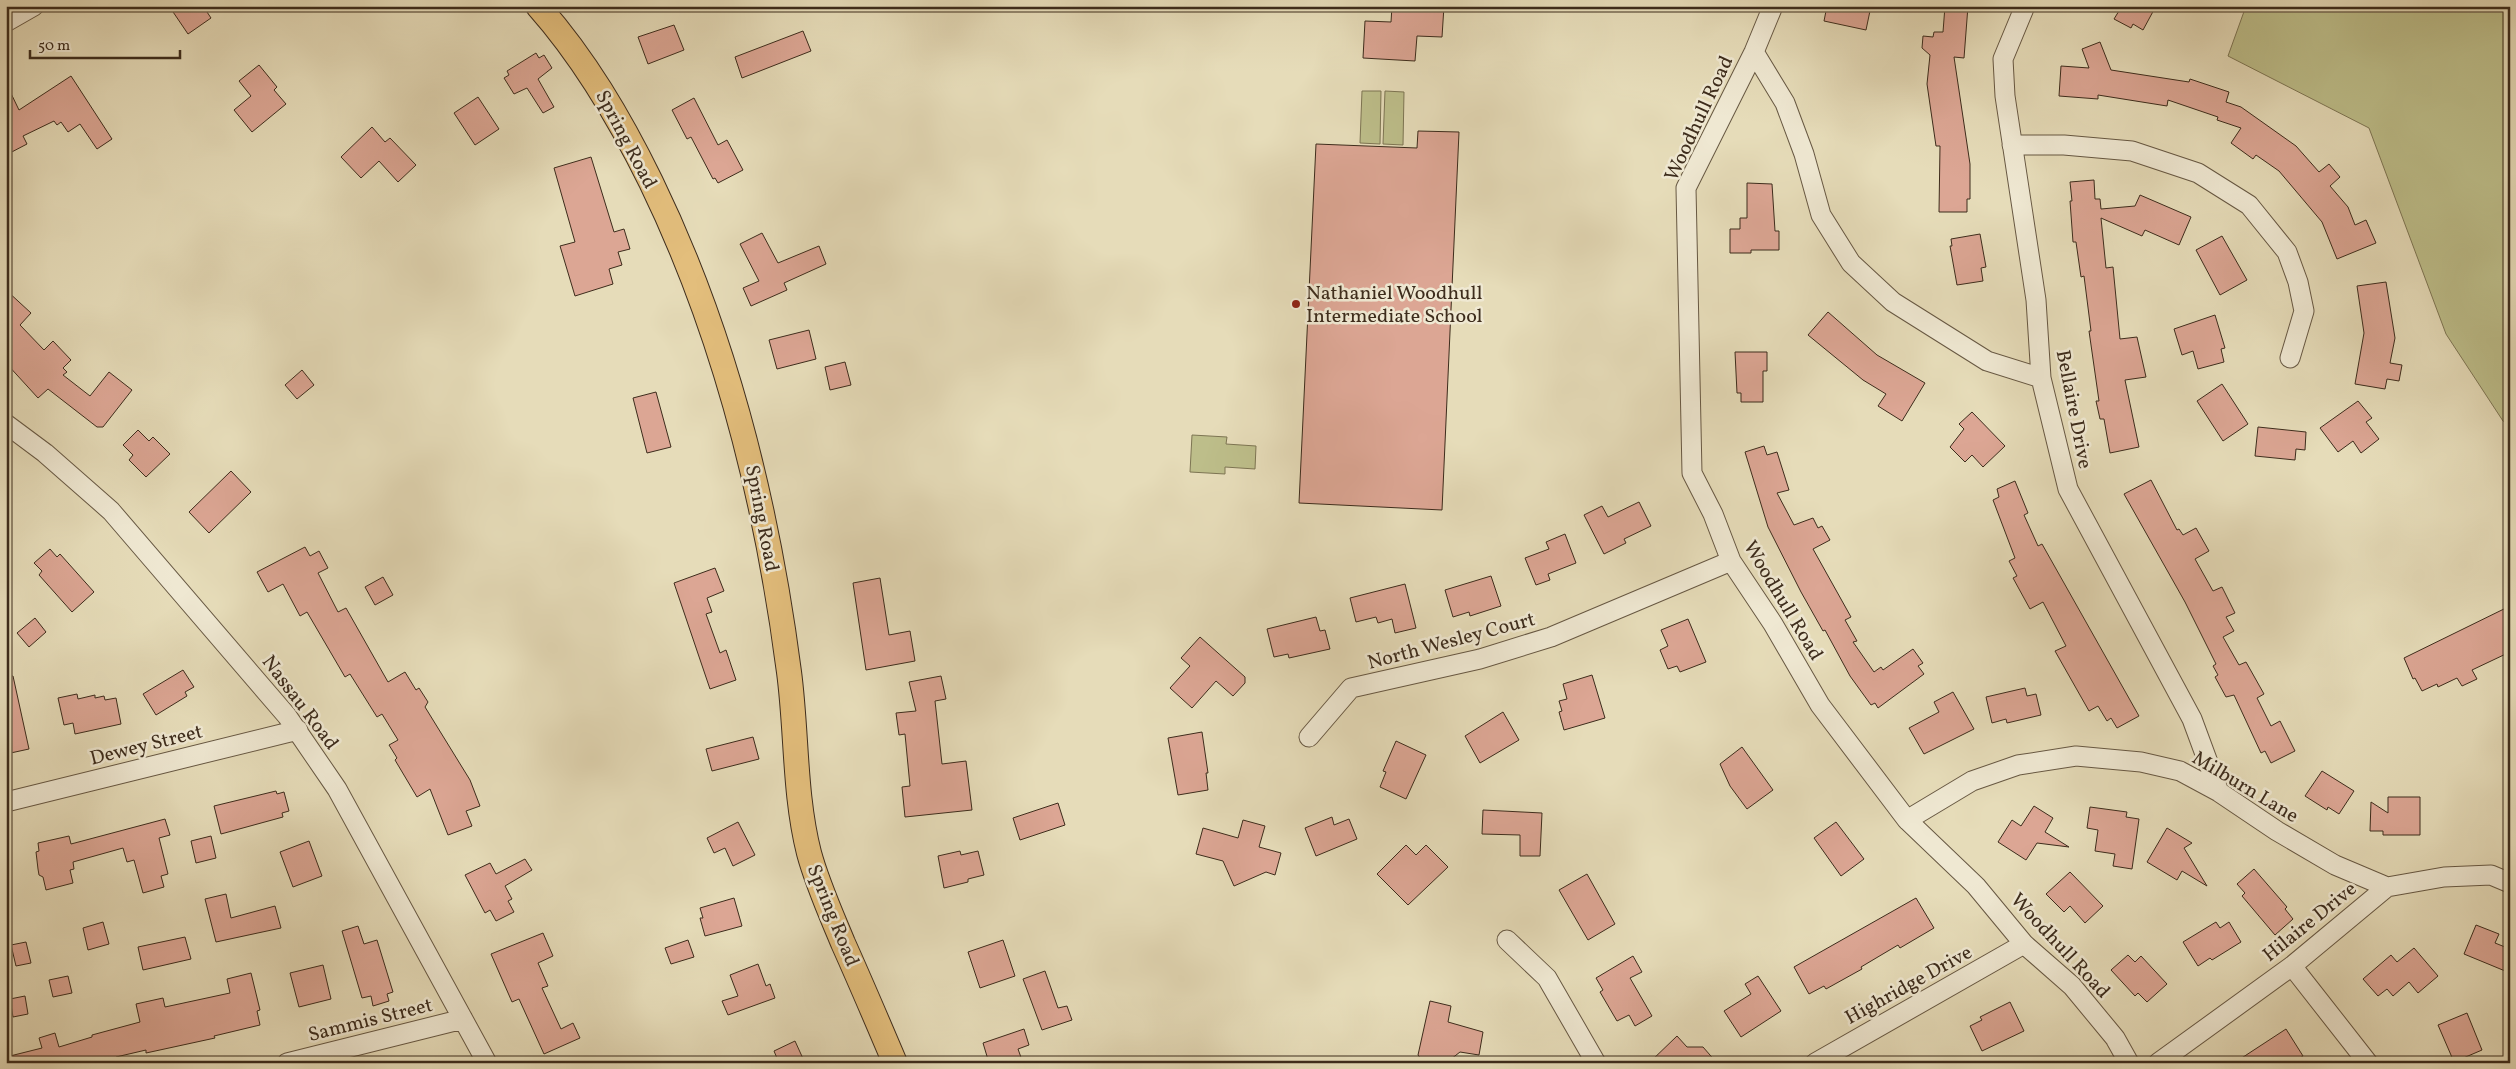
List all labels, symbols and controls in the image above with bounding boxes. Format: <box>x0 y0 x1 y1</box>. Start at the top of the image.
scale bar <box>30 28 180 60</box>
text: 50 m <box>38 36 70 57</box>
street label: Woodhull Road <box>1659 52 1741 186</box>
street label: Spring Road <box>587 86 663 194</box>
place label: Nathaniel Woodhull Intermediate School <box>1306 280 1483 331</box>
marker: Nathaniel Woodhull Intermediate School <box>1290 298 1302 310</box>
street label: Bellaire Drive <box>2048 348 2098 471</box>
street label: Spring Road <box>737 463 785 574</box>
street label: Woodhull Road <box>1735 536 1829 666</box>
street label: North Wesley Court <box>1365 606 1538 678</box>
street label: Nassau Road <box>254 650 344 756</box>
street label: Dewey Street <box>87 718 206 773</box>
street label: Milburn Lane <box>2186 745 2304 831</box>
street label: Spring Road <box>799 860 865 971</box>
street label: Hilaire Drive <box>2257 876 2363 969</box>
street label: Woodhull Road <box>2003 887 2116 1005</box>
street label: Highridge Drive <box>1840 939 1978 1032</box>
street label: Sammis Street <box>305 992 436 1050</box>

